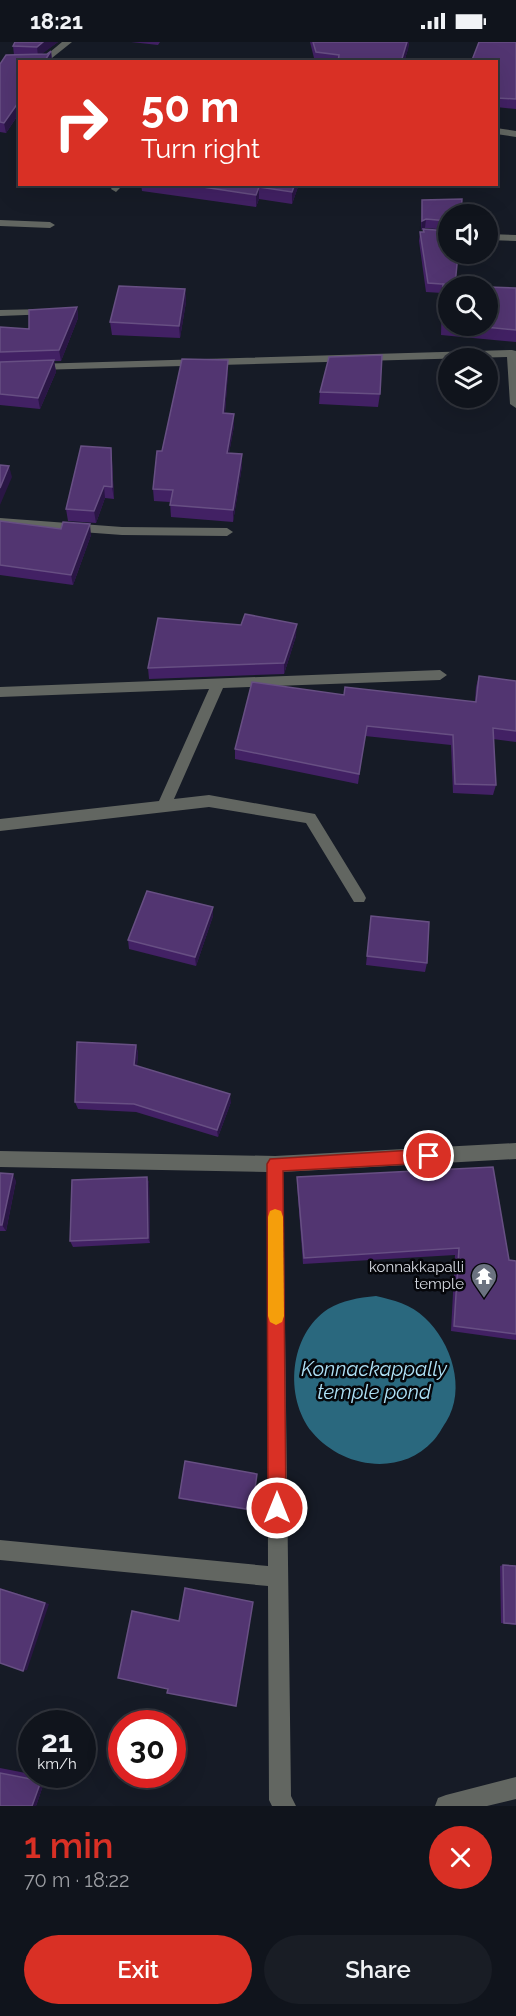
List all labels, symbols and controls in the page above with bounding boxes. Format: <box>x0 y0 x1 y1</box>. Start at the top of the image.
text: 18:21 <box>30 8 83 34</box>
text: 50 m <box>141 83 239 132</box>
icon: right <box>42 84 120 162</box>
text: Turn right <box>141 133 260 164</box>
map controls <box>438 204 498 408</box>
button: sound <box>438 204 498 264</box>
button: search <box>438 276 498 336</box>
button: layers <box>438 348 498 408</box>
pin <box>403 1130 454 1181</box>
icon: arrive <box>412 1139 445 1172</box>
place label: konnakkapalli temple <box>369 1258 464 1293</box>
temple icon: konnakkapalli temple <box>469 1261 499 1299</box>
water label: Konnackappally temple pond <box>301 1357 448 1404</box>
position arrow <box>245 1476 309 1540</box>
speed limit sign: 30 <box>108 1710 186 1788</box>
text: 21 <box>41 1724 73 1759</box>
text: km/h <box>37 1755 77 1773</box>
text: 1 min <box>24 1824 113 1866</box>
button: close <box>429 1826 492 1889</box>
text: 70 m · 18:22 <box>24 1868 129 1892</box>
button: Exit <box>24 1935 252 2004</box>
button: Share <box>264 1935 492 2004</box>

